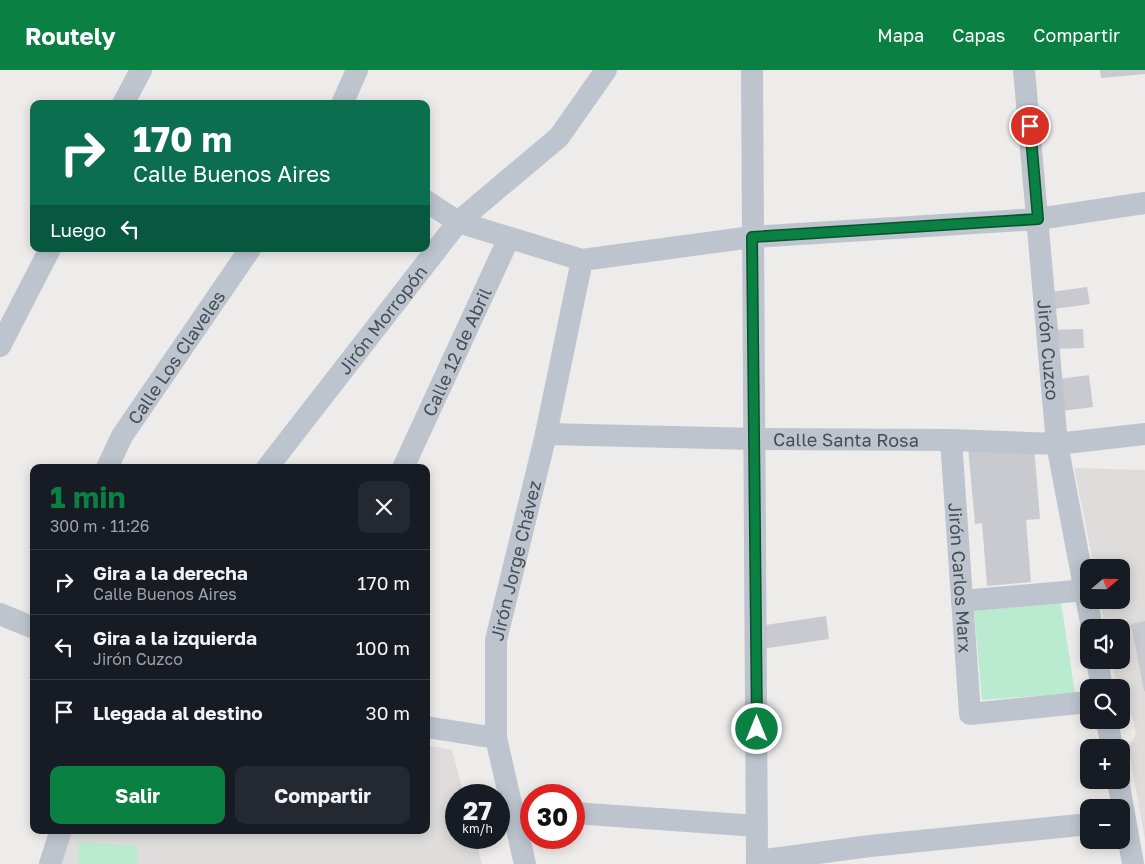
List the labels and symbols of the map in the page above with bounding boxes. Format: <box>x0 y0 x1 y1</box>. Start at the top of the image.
pin <box>1009 105 1051 147</box>
street label: Jirón Morropón <box>333 261 431 378</box>
street label: Calle 12 de Abril <box>417 284 496 420</box>
street label: Calle Los Claveles <box>123 286 230 428</box>
street label: Jirón Cuzco <box>1033 299 1064 401</box>
street label: Calle Santa Rosa <box>773 428 919 451</box>
street label: Jirón Jorge Chávez <box>485 478 545 643</box>
street label: Jirón Carlos Marx <box>944 502 977 654</box>
north arrow <box>1080 559 1130 609</box>
position arrow <box>730 702 782 754</box>
speed limit sign: 30 <box>520 784 585 849</box>

